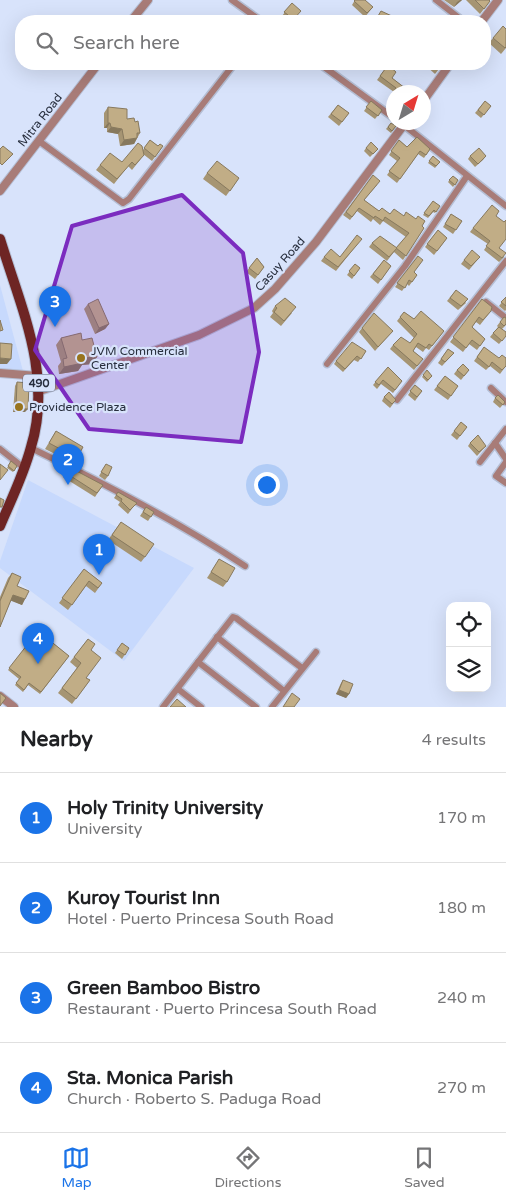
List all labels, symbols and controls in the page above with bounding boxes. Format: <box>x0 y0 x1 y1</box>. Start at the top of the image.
search box <box>15 15 491 70</box>
icon: search <box>33 29 61 57</box>
text: Search here <box>73 32 180 54</box>
north arrow <box>386 85 431 130</box>
street label: Mitra Road <box>15 91 65 149</box>
street label: Casuy Road <box>252 234 308 294</box>
pin: 3 <box>39 286 71 327</box>
place label: JVM Commercial Center <box>91 344 187 372</box>
marker: JVM Commercial Center <box>75 352 87 364</box>
road number: 490 <box>23 374 55 392</box>
place label: Providence Plaza <box>29 400 126 414</box>
marker: Providence Plaza <box>13 401 25 413</box>
pin: 2 <box>52 444 84 485</box>
your location <box>254 472 280 498</box>
pin: 1 <box>83 534 115 575</box>
map controls <box>446 602 491 692</box>
button: locate <box>446 602 491 647</box>
pin: 4 <box>22 623 54 664</box>
button: layers <box>446 647 491 692</box>
text: Nearby <box>20 727 93 752</box>
text: 4 results <box>422 730 486 750</box>
text: Holy Trinity University <box>67 797 263 819</box>
text: 1 <box>31 808 41 828</box>
text: 170 m <box>437 808 486 828</box>
text: University <box>67 819 142 839</box>
text: Kuroy Tourist Inn <box>67 887 220 909</box>
text: 2 <box>31 898 41 918</box>
text: 180 m <box>437 898 486 918</box>
text: Hotel · Puerto Princesa South Road <box>67 909 334 929</box>
text: Green Bamboo Bistro <box>67 977 260 999</box>
text: 3 <box>31 988 41 1008</box>
text: 240 m <box>437 988 486 1008</box>
text: Restaurant · Puerto Princesa South Road <box>67 999 377 1019</box>
text: Sta. Monica Parish <box>67 1067 233 1089</box>
text: 4 <box>31 1078 41 1098</box>
text: 270 m <box>437 1078 486 1098</box>
text: Church · Roberto S. Paduga Road <box>67 1089 321 1109</box>
tab: Map <box>61 1144 92 1191</box>
tab: Directions <box>214 1144 281 1191</box>
tab: Saved <box>404 1144 445 1191</box>

